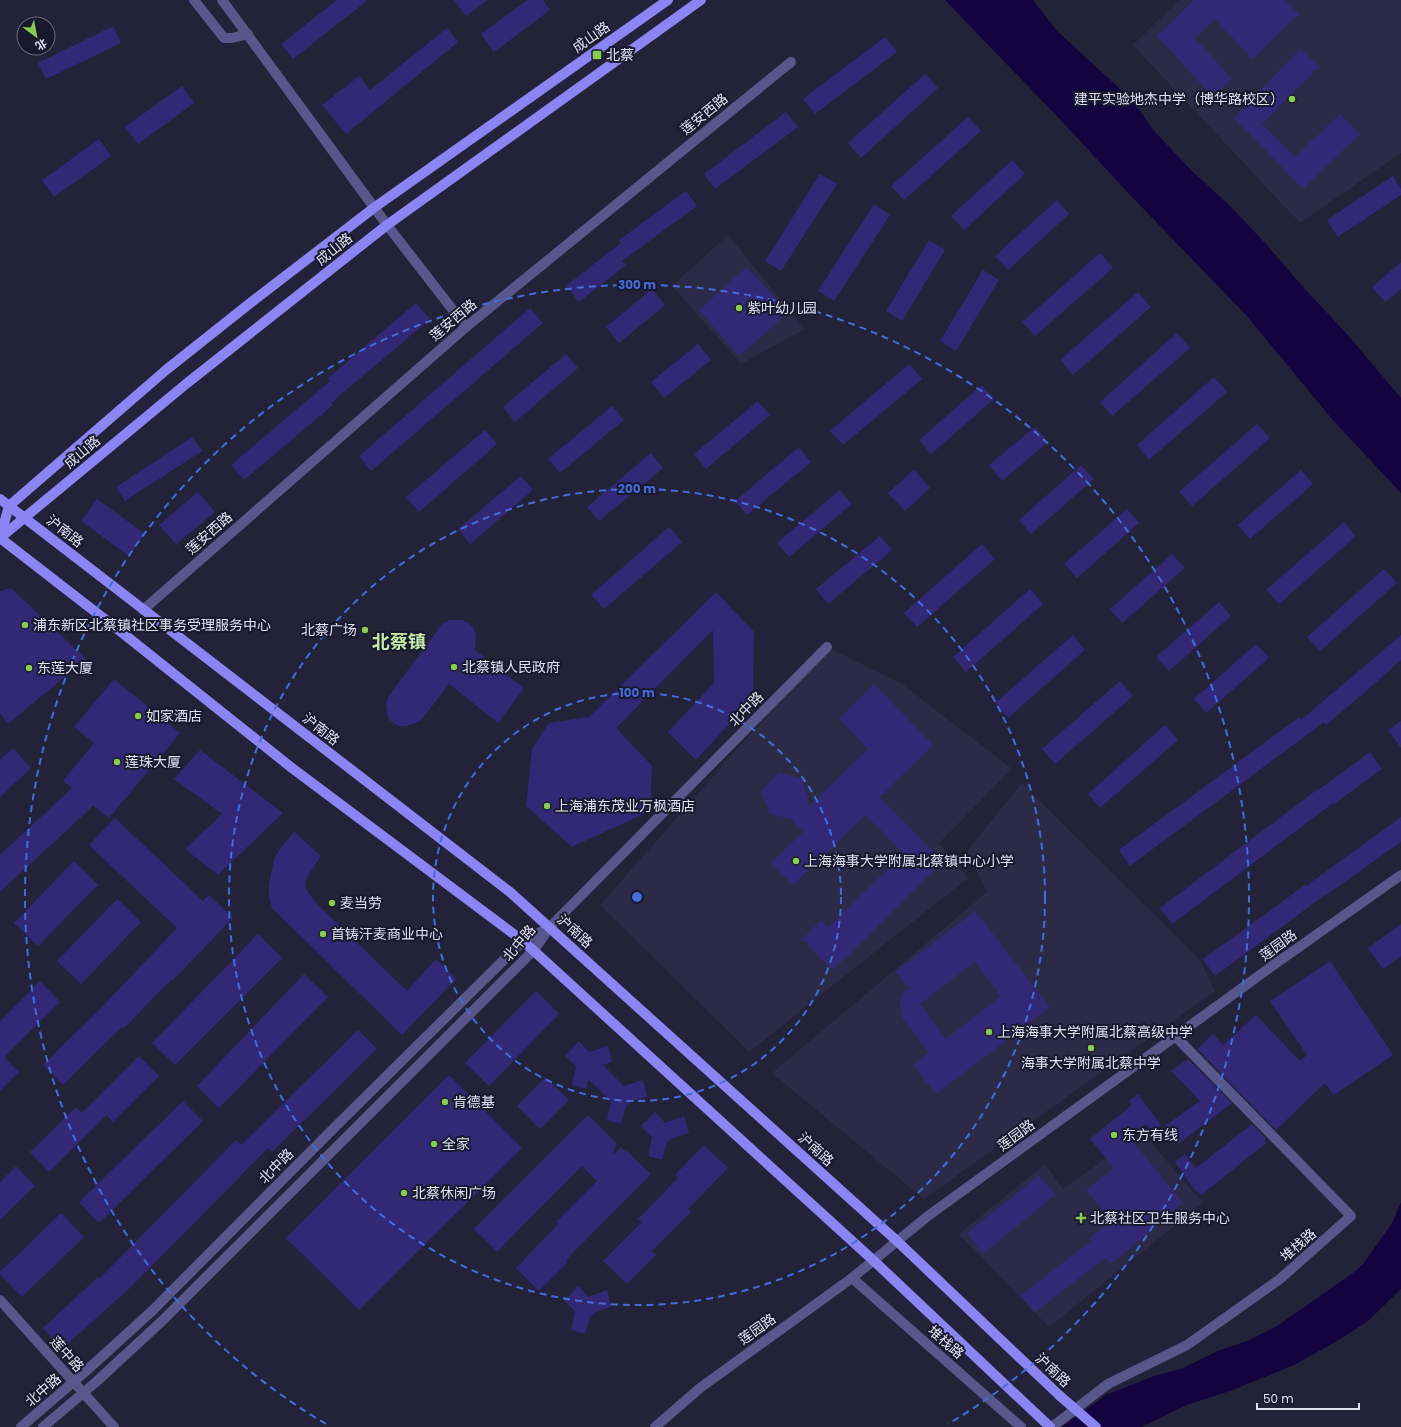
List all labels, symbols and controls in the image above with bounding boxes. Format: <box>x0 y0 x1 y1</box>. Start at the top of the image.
north arrow <box>16 16 56 56</box>
street label: 成山路 <box>568 17 614 57</box>
text: 北 <box>32 35 50 54</box>
place label: 北蔡 <box>606 45 634 65</box>
marker: 北蔡 <box>591 49 603 61</box>
street label: 莲安西路 <box>676 89 732 139</box>
place label: 建平实验地杰中学（博华路校区） <box>1074 89 1284 109</box>
marker: 建平实验地杰中学（博华路校区） <box>1287 94 1297 104</box>
street label: 成山路 <box>311 228 357 270</box>
text: 300 m <box>618 276 656 293</box>
street label: 莲安西路 <box>425 294 481 346</box>
place label: 紫叶幼儿园 <box>747 298 817 318</box>
marker: 紫叶幼儿园 <box>734 303 744 313</box>
street label: 成山路 <box>59 431 105 473</box>
text: 200 m <box>618 480 656 497</box>
street label: 莲安西路 <box>181 507 237 559</box>
street label: 沪南路 <box>42 510 88 552</box>
place label: 浦东新区北蔡镇社区事务受理服务中心 <box>33 615 271 635</box>
marker: 浦东新区北蔡镇社区事务受理服务中心 <box>20 620 30 630</box>
place label: 北蔡广场 <box>301 620 357 640</box>
marker: 北蔡广场 <box>360 625 370 635</box>
district label: 北蔡镇 <box>372 629 426 654</box>
place label: 北蔡镇人民政府 <box>462 657 560 677</box>
place label: 东莲大厦 <box>37 658 93 678</box>
marker: 北蔡镇人民政府 <box>449 662 459 672</box>
marker: 东莲大厦 <box>24 663 34 673</box>
text: 100 m <box>619 684 655 701</box>
street label: 北中路 <box>724 687 768 731</box>
place label: 如家酒店 <box>146 706 202 726</box>
street label: 沪南路 <box>298 708 344 750</box>
marker: 如家酒店 <box>133 711 143 721</box>
place label: 莲珠大厦 <box>125 752 181 772</box>
marker: 莲珠大厦 <box>112 757 122 767</box>
place label: 上海浦东茂业万枫酒店 <box>555 796 695 816</box>
marker: 上海浦东茂业万枫酒店 <box>542 801 552 811</box>
place label: 上海海事大学附属北蔡镇中心小学 <box>804 851 1014 871</box>
marker: 上海海事大学附属北蔡镇中心小学 <box>791 856 801 866</box>
centre of rings <box>630 890 644 904</box>
place label: 麦当劳 <box>340 893 382 913</box>
marker: 麦当劳 <box>327 898 337 908</box>
street label: 沪南路 <box>553 910 597 952</box>
street label: 北中路 <box>498 920 540 966</box>
place label: 首铸汗麦商业中心 <box>331 924 443 944</box>
street label: 莲园路 <box>1255 925 1301 965</box>
marker: 首铸汗麦商业中心 <box>318 929 328 939</box>
place label: 上海海事大学附属北蔡高级中学 <box>997 1022 1193 1042</box>
marker: 上海海事大学附属北蔡高级中学 <box>984 1027 994 1037</box>
marker: 海事大学附属北蔡中学 <box>1086 1043 1096 1053</box>
place label: 海事大学附属北蔡中学 <box>1021 1053 1161 1073</box>
place label: 肯德基 <box>453 1092 495 1112</box>
marker: 肯德基 <box>440 1097 450 1107</box>
street label: 莲园路 <box>993 1115 1039 1155</box>
place label: 东方有线 <box>1122 1125 1178 1145</box>
street label: 沪南路 <box>794 1128 838 1170</box>
marker: 东方有线 <box>1109 1130 1119 1140</box>
place label: 全家 <box>442 1134 470 1154</box>
marker: 全家 <box>429 1139 439 1149</box>
street label: 北中路 <box>254 1144 298 1188</box>
place label: 北蔡休闲广场 <box>412 1183 496 1203</box>
marker: 北蔡休闲广场 <box>399 1188 409 1198</box>
place label: 北蔡社区卫生服务中心 <box>1090 1208 1230 1228</box>
marker: 北蔡社区卫生服务中心 <box>1075 1212 1087 1224</box>
street label: 堆栈路 <box>1276 1224 1320 1266</box>
street label: 莲园路 <box>734 1309 780 1349</box>
street label: 堆栈路 <box>924 1321 968 1363</box>
street label: 莲中路 <box>46 1332 88 1376</box>
street label: 沪南路 <box>1031 1348 1075 1392</box>
street label: 北中路 <box>21 1369 65 1411</box>
scale bar <box>1257 1385 1359 1411</box>
text: 50 m <box>1263 1390 1294 1407</box>

